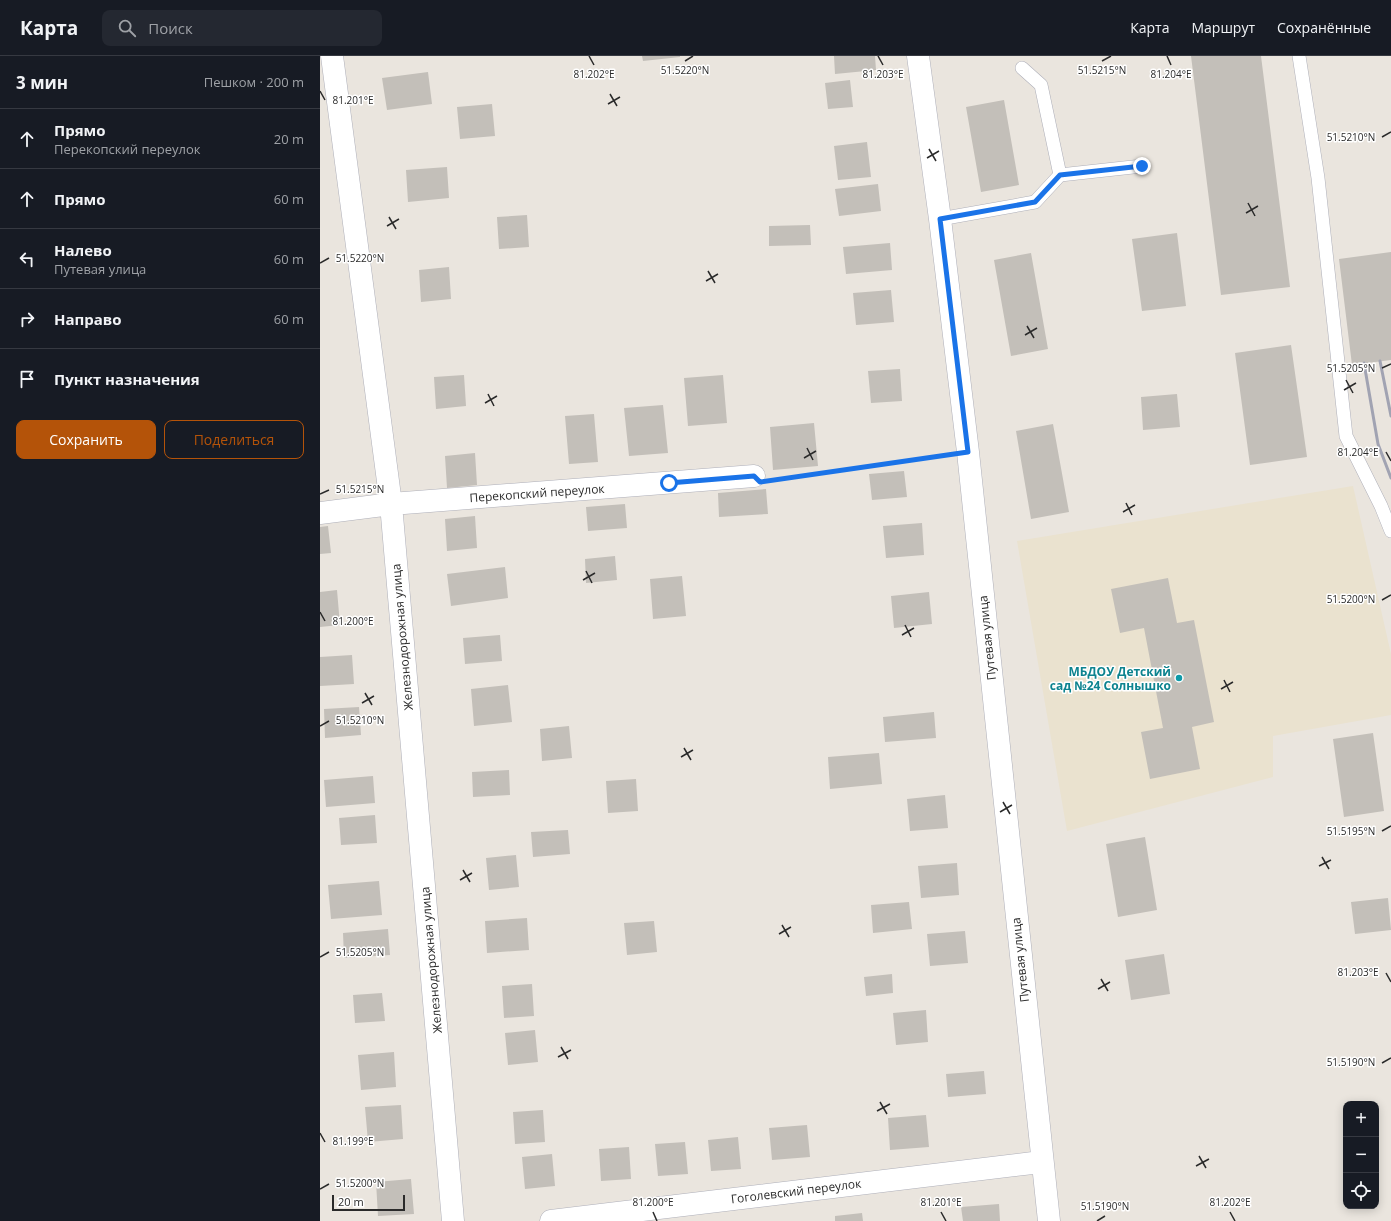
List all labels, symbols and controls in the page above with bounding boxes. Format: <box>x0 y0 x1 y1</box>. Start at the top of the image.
search box <box>102 10 382 46</box>
text: Карта <box>20 15 78 41</box>
icon: search <box>116 17 138 39</box>
text: Поиск <box>148 18 193 38</box>
text: Карта <box>1130 18 1169 37</box>
text: Маршрут <box>1191 18 1255 37</box>
text: Сохранённые <box>1277 18 1371 37</box>
text: 51.5220°N <box>661 63 709 77</box>
text: 51.5215°N <box>1078 63 1126 77</box>
text: 81.202°E <box>573 67 615 81</box>
text: 81.203°E <box>862 67 904 81</box>
text: 81.204°E <box>1150 67 1192 81</box>
text: 3 мин <box>16 71 68 94</box>
text: Пешком · 200 m <box>204 73 304 91</box>
text: 81.201°E <box>332 93 374 107</box>
text: Прямо <box>54 120 106 140</box>
icon: ahead <box>16 128 38 150</box>
text: 20 m <box>274 130 304 148</box>
text: 51.5210°N <box>1327 130 1375 144</box>
text: Перекопский переулок <box>54 140 201 158</box>
route end <box>1133 157 1151 175</box>
icon: ahead <box>16 188 38 210</box>
text: Прямо <box>54 189 106 209</box>
text: 60 m <box>274 190 304 208</box>
text: Налево <box>54 240 112 260</box>
icon: left <box>16 248 38 270</box>
text: 60 m <box>274 250 304 268</box>
text: 51.5220°N <box>336 251 384 265</box>
text: Путевая улица <box>54 260 146 278</box>
icon: right <box>16 308 38 330</box>
text: Направо <box>54 309 122 329</box>
text: 60 m <box>274 310 304 328</box>
text: 51.5205°N <box>1327 361 1375 375</box>
icon: arrive <box>16 368 38 390</box>
text: Пункт назначения <box>54 369 200 389</box>
button: Сохранить <box>16 420 156 459</box>
button: Поделиться <box>164 420 304 459</box>
text: 81.204°E <box>1337 445 1379 459</box>
route start <box>660 474 678 492</box>
street label: Перекопский переулок <box>469 480 606 506</box>
text: 51.5215°N <box>336 482 384 496</box>
street label: Железнодорожная улица <box>387 563 417 711</box>
text: 51.5200°N <box>1327 592 1375 606</box>
street label: Путевая улица <box>974 595 1000 681</box>
text: 81.200°E <box>332 614 374 628</box>
place label: МБДОУ Детский сад №24 Солнышко <box>1050 663 1171 694</box>
marker: МБДОУ Детский сад №24 Солнышко <box>1174 673 1184 683</box>
text: 51.5210°N <box>336 713 384 727</box>
text: 51.5195°N <box>1327 824 1375 838</box>
street label: Железнодорожная улица <box>416 886 446 1034</box>
street label: Путевая улица <box>1007 917 1033 1003</box>
text: 51.5205°N <box>336 945 384 959</box>
text: 81.203°E <box>1337 965 1379 979</box>
text: 51.5190°N <box>1327 1055 1375 1069</box>
map controls <box>1343 1101 1379 1209</box>
button: + <box>1343 1101 1379 1137</box>
text: 81.199°E <box>332 1134 374 1148</box>
button: − <box>1343 1137 1379 1173</box>
button: locate <box>1343 1173 1379 1209</box>
street label: Гоголевский переулок <box>730 1174 863 1207</box>
text: 51.5200°N <box>336 1176 384 1190</box>
scale bar <box>332 1193 405 1212</box>
text: 20 m <box>338 1194 364 1209</box>
text: 81.200°E <box>632 1195 674 1209</box>
text: 81.201°E <box>920 1195 962 1209</box>
text: 81.202°E <box>1209 1195 1251 1209</box>
text: 51.5190°N <box>1081 1199 1129 1213</box>

